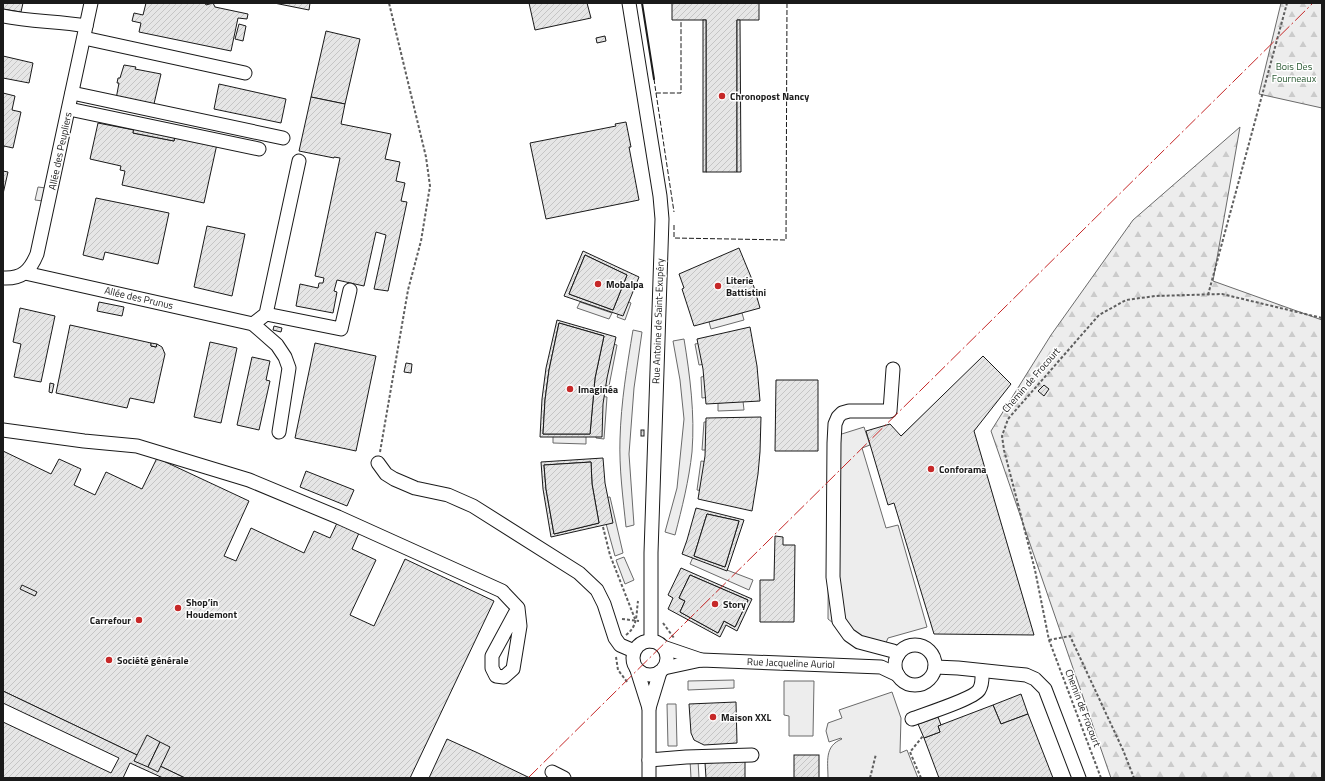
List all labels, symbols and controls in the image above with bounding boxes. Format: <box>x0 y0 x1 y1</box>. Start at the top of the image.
park label: Bois Des Fourneaux <box>1272 59 1317 86</box>
place label: Chronopost Nancy <box>730 89 809 104</box>
marker: Chronopost Nancy <box>717 91 727 101</box>
street label: Allée des Peupliers <box>44 110 76 191</box>
street label: Rue Antoine de Saint-Exupéry <box>648 258 668 384</box>
place label: Literie Battistini <box>726 273 766 300</box>
place label: Mobalpa <box>606 277 644 292</box>
marker: Mobalpa <box>593 279 603 289</box>
marker: Literie Battistini <box>713 281 723 291</box>
street label: Allée des Prunus <box>103 283 175 313</box>
street label: Chemin de Frocourt <box>998 344 1064 416</box>
place label: Imaginéa <box>578 382 618 397</box>
marker: Imaginéa <box>565 384 575 394</box>
place label: Conforama <box>939 462 986 477</box>
marker: Conforama <box>926 464 936 474</box>
place label: Shop’in Houdemont <box>186 595 237 622</box>
place label: Story <box>723 597 746 612</box>
marker: Story <box>710 599 720 609</box>
marker: Shop’in Houdemont <box>173 603 183 613</box>
place label: Carrefour <box>90 613 131 628</box>
marker: Carrefour <box>134 615 144 625</box>
place label: Société générale <box>117 653 189 668</box>
street label: Rue Jacqueline Auriol <box>747 654 835 672</box>
marker: Société générale <box>104 655 114 665</box>
street label: Chemin de Frocourt <box>1061 667 1105 749</box>
place label: Maison XXL <box>721 710 771 725</box>
marker: Maison XXL <box>708 712 718 722</box>

